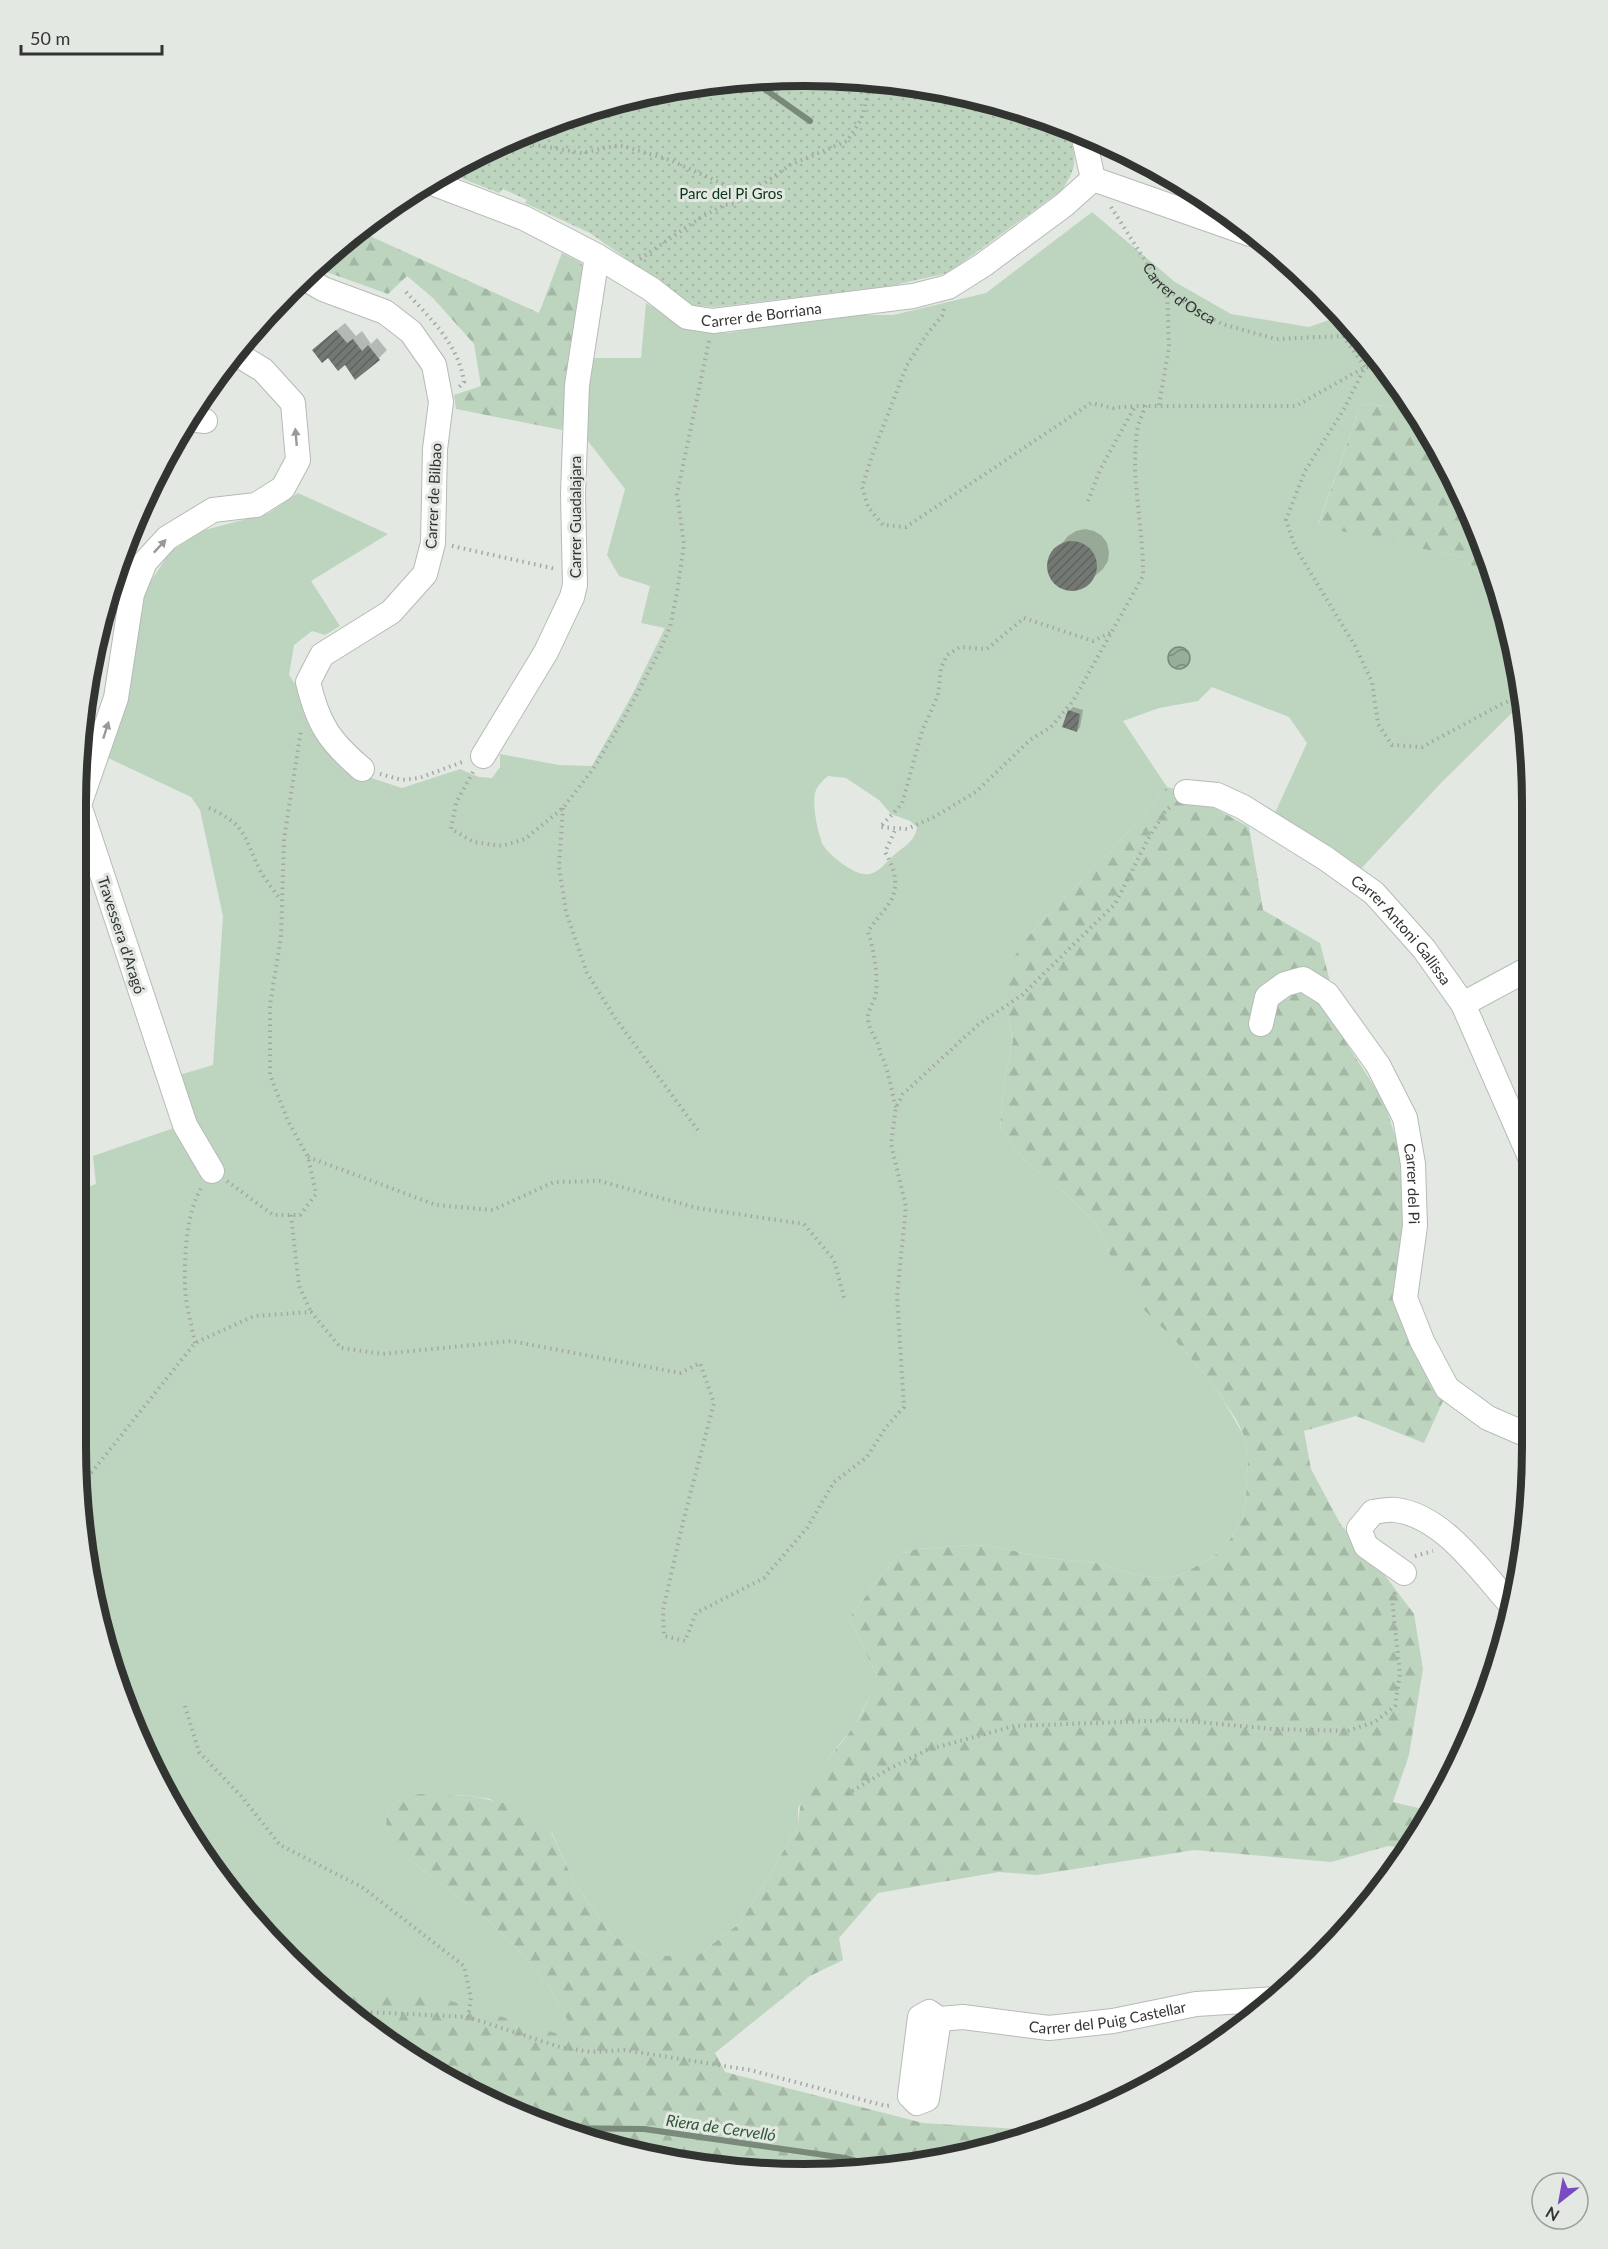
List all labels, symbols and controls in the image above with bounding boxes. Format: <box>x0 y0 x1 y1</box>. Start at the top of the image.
scale bar <box>21 18 162 56</box>
text: 50 m <box>30 27 70 49</box>
park label: Parc del Pi Gros <box>679 184 783 202</box>
street label: Carrer d'Osca <box>1139 259 1219 328</box>
street label: Carrer de Borriana <box>700 299 823 330</box>
one-way arrow <box>291 428 301 447</box>
street label: Carrer de Bilbao <box>421 443 445 549</box>
street label: Carrer Guadalajara <box>566 456 584 578</box>
one-way arrow <box>152 539 166 553</box>
one-way arrow <box>101 721 111 739</box>
street label: Carrer Antoni Gallissa <box>1348 871 1455 988</box>
street label: Travessera d'Aragó <box>95 874 149 996</box>
street label: Carrer del Pi <box>1401 1142 1424 1224</box>
street label: Carrer del Puig Castellar <box>1028 1997 1188 2037</box>
water label: Riera de Cervelló <box>665 2110 777 2144</box>
north arrow <box>1530 2171 1590 2231</box>
text: N <box>1542 2203 1562 2226</box>

